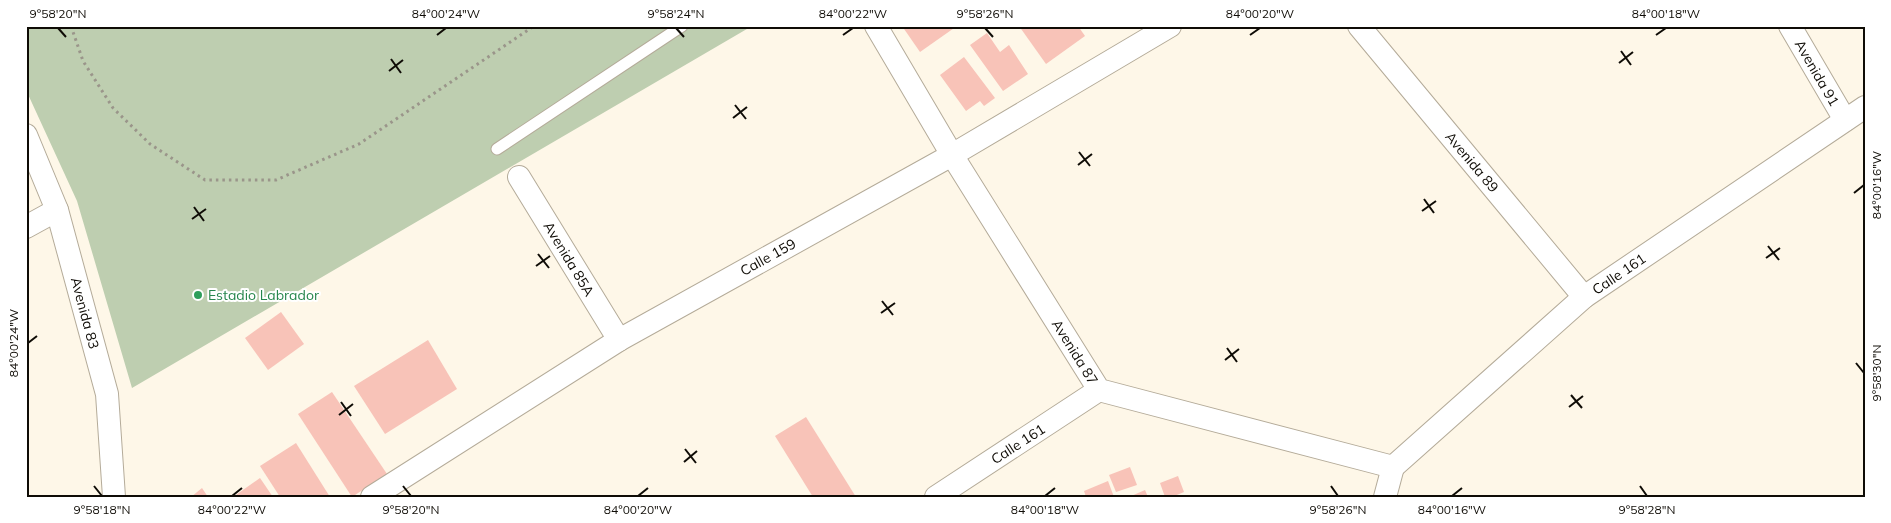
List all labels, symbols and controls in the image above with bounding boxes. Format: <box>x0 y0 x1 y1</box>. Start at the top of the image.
text: 9°58'20"N <box>30 6 86 21</box>
text: 84°00'24"W <box>412 6 480 21</box>
text: 9°58'24"N <box>648 6 704 21</box>
text: 84°00'22"W <box>819 6 887 21</box>
text: 9°58'26"N <box>957 6 1013 21</box>
text: 84°00'20"W <box>1226 6 1294 21</box>
text: 84°00'18"W <box>1632 6 1700 21</box>
street label: Avenida 91 <box>1791 37 1843 109</box>
street label: Avenida 89 <box>1441 128 1503 196</box>
text: 84°00'16"W <box>1869 151 1884 219</box>
street label: Avenida 85A <box>540 218 599 300</box>
street label: Calle 159 <box>737 234 799 280</box>
street label: Calle 161 <box>1589 250 1649 298</box>
street label: Avenida 83 <box>67 275 103 351</box>
place label: Estadio Labrador <box>208 286 320 304</box>
marker: Estadio Labrador <box>192 289 204 301</box>
text: 84°00'24"W <box>6 309 21 377</box>
street label: Avenida 87 <box>1048 316 1102 388</box>
text: 9°58'30"N <box>1869 345 1884 401</box>
street label: Calle 161 <box>988 420 1048 468</box>
text: 9°58'18"N <box>74 502 130 517</box>
text: 84°00'22"W <box>198 502 266 517</box>
text: 9°58'20"N <box>383 502 439 517</box>
text: 84°00'20"W <box>604 502 672 517</box>
text: 84°00'18"W <box>1011 502 1079 517</box>
text: 9°58'26"N <box>1310 502 1366 517</box>
text: 84°00'16"W <box>1418 502 1486 517</box>
text: 9°58'28"N <box>1619 502 1675 517</box>

